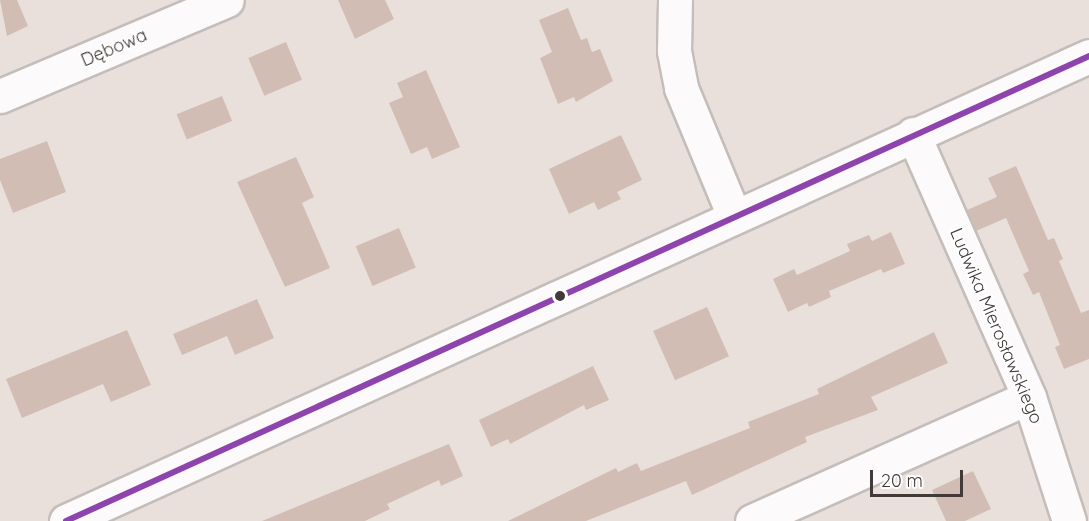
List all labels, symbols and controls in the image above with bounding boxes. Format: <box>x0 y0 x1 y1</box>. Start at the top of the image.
street label: Dębowa <box>78 24 150 72</box>
street label: Ludwika Mierosławskiego <box>945 225 1047 427</box>
unlabelled marker <box>554 290 566 302</box>
scale bar <box>873 458 966 496</box>
text: 20 m <box>881 469 923 492</box>

